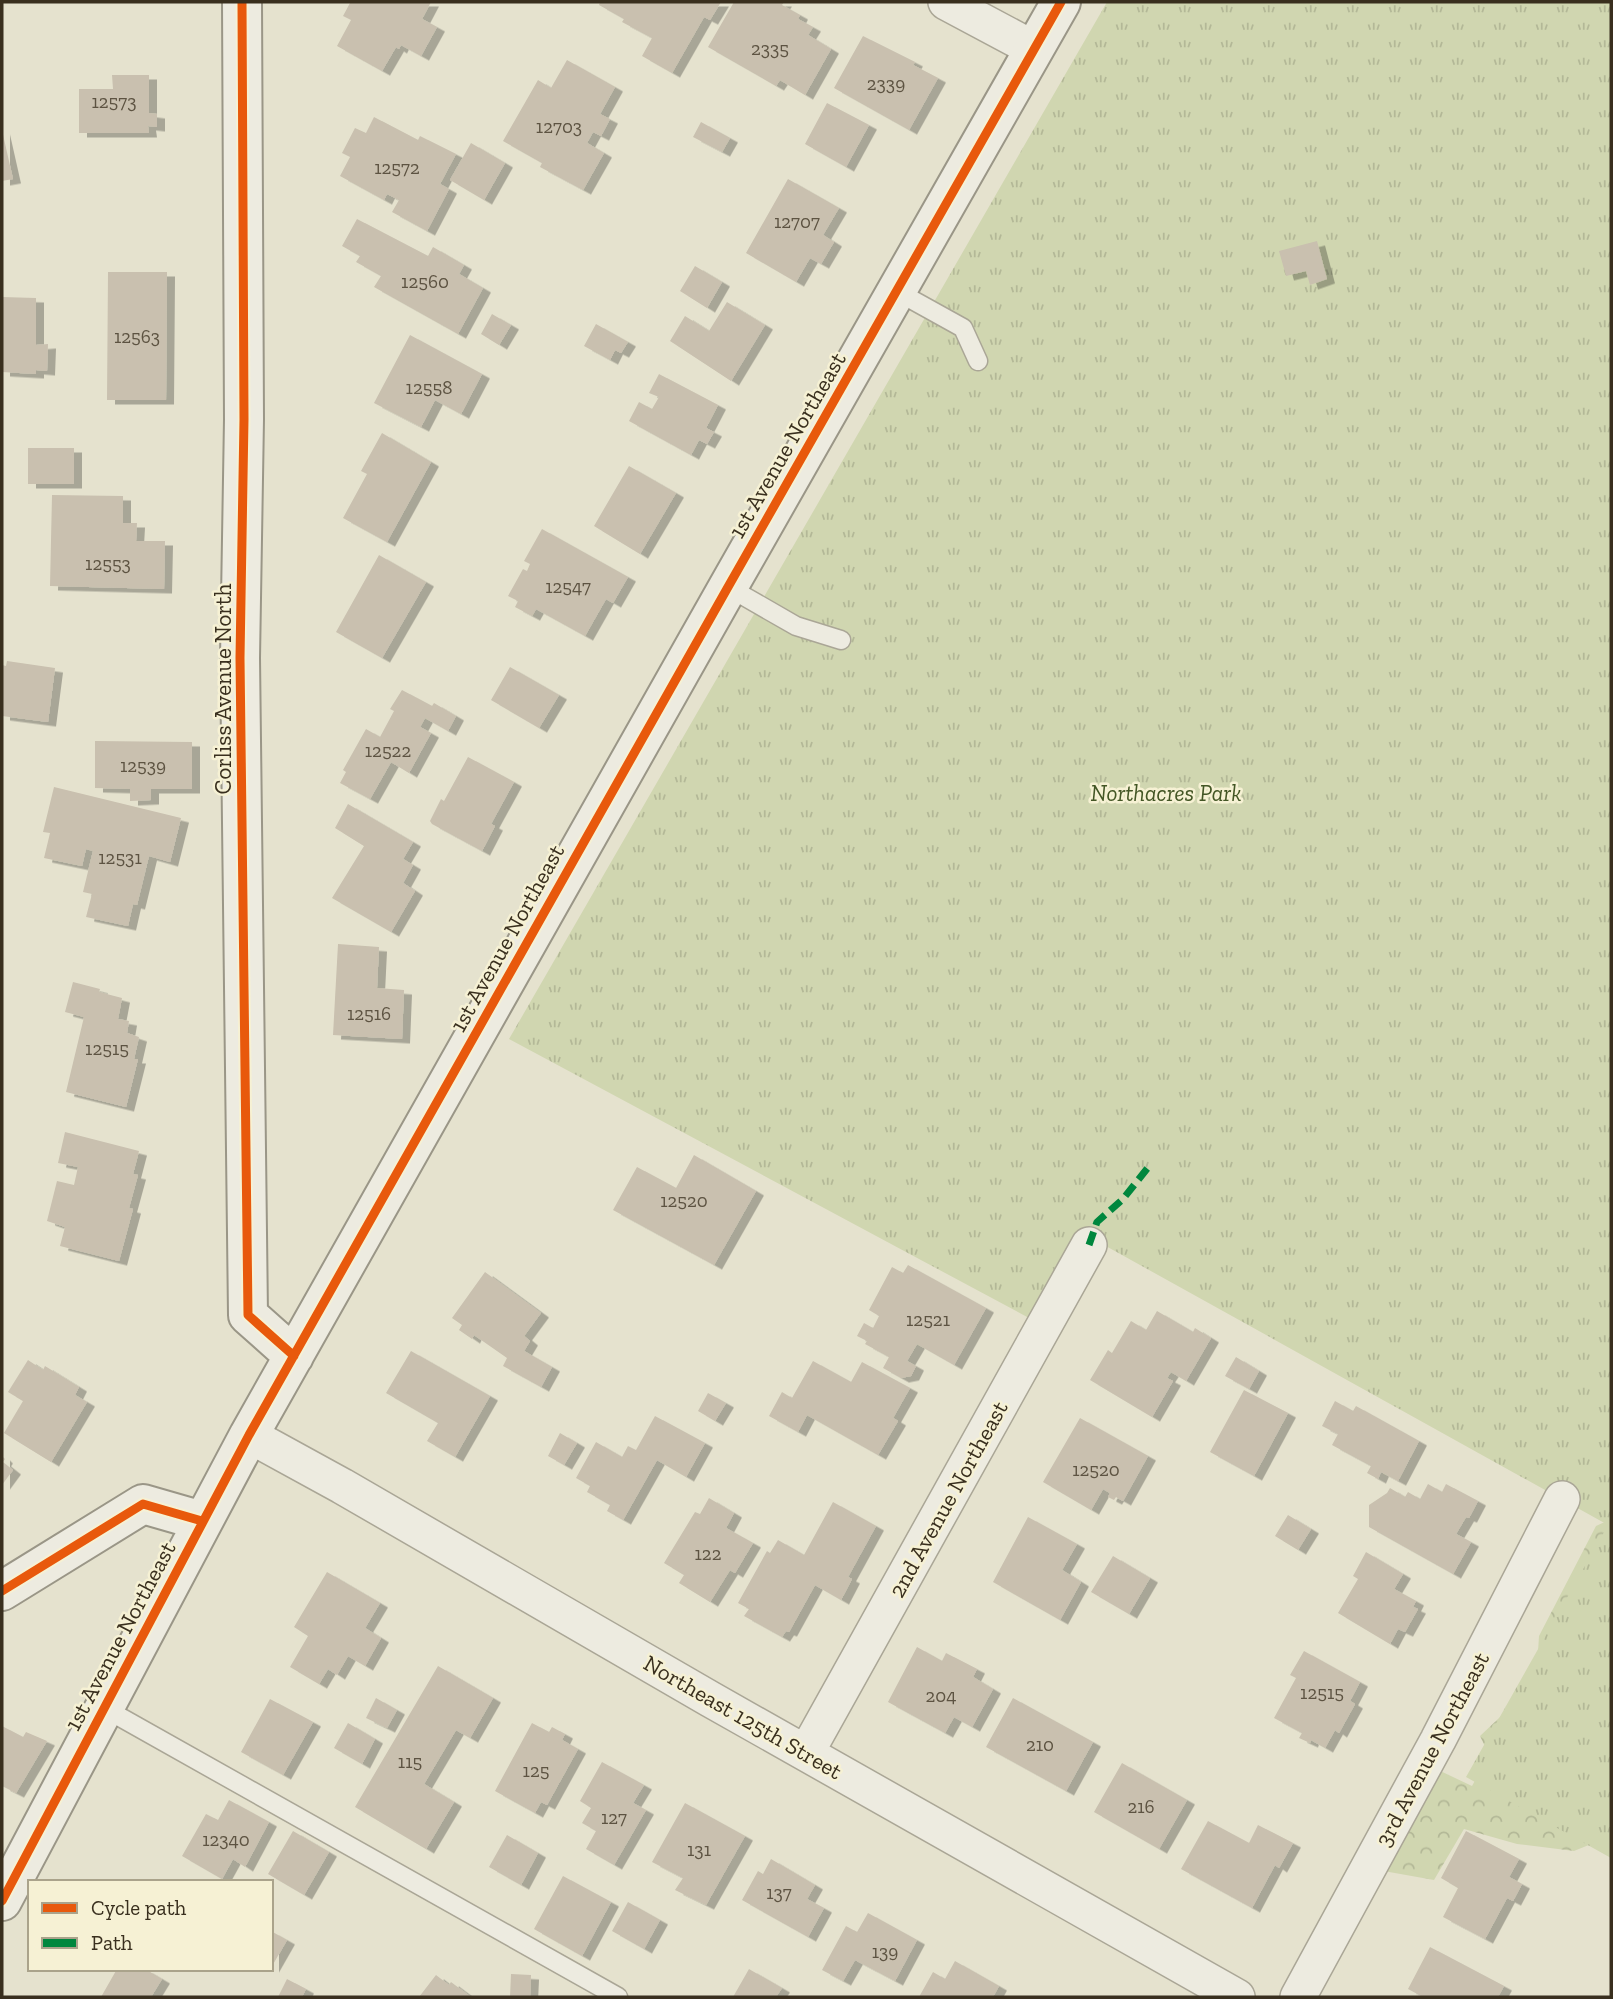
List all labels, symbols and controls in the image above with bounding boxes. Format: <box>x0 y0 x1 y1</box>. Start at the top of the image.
house number: 2335 <box>751 37 789 60</box>
house number: 2339 <box>867 72 905 95</box>
house number: 12573 <box>91 90 137 113</box>
house number: 12703 <box>536 115 582 138</box>
house number: 12572 <box>374 156 420 179</box>
house number: 12707 <box>774 210 820 233</box>
house number: 12560 <box>401 270 449 293</box>
house number: 12563 <box>114 325 160 348</box>
street label: 1st Avenue Northeast <box>722 347 852 543</box>
house number: 12558 <box>406 376 452 399</box>
house number: 12553 <box>85 552 131 575</box>
house number: 12547 <box>545 575 591 598</box>
street label: Corliss Avenue North <box>209 583 237 794</box>
house number: 12522 <box>365 739 411 762</box>
house number: 12539 <box>120 754 166 777</box>
park label: Northacres Park <box>1091 779 1242 807</box>
street label: 1st Avenue Northeast <box>444 839 570 1037</box>
house number: 12531 <box>98 846 142 869</box>
house number: 12516 <box>347 1002 391 1025</box>
house number: 12515 <box>85 1037 129 1060</box>
house number: 12520 <box>660 1189 708 1212</box>
house number: 12521 <box>906 1308 950 1331</box>
street label: 2nd Avenue Northeast <box>882 1396 1014 1602</box>
house number: 12520 <box>1072 1458 1120 1481</box>
street label: 1st Avenue Northeast <box>58 1536 182 1735</box>
house number: 122 <box>695 1542 721 1565</box>
street label: 3rd Avenue Northeast <box>1369 1647 1495 1851</box>
street label: Northeast 125th Street <box>639 1649 848 1785</box>
house number: 12515 <box>1300 1681 1344 1704</box>
house number: 204 <box>926 1684 956 1707</box>
house number: 210 <box>1026 1733 1054 1756</box>
house number: 115 <box>398 1750 422 1773</box>
house number: 125 <box>523 1759 549 1782</box>
house number: 216 <box>1127 1795 1155 1818</box>
house number: 127 <box>601 1806 627 1829</box>
house number: 12340 <box>202 1828 250 1851</box>
house number: 131 <box>687 1838 711 1861</box>
legend <box>28 1880 273 1971</box>
house number: 137 <box>766 1881 792 1904</box>
text: Cycle path <box>91 1895 186 1920</box>
text: Path <box>91 1930 133 1955</box>
house number: 139 <box>872 1940 898 1963</box>

